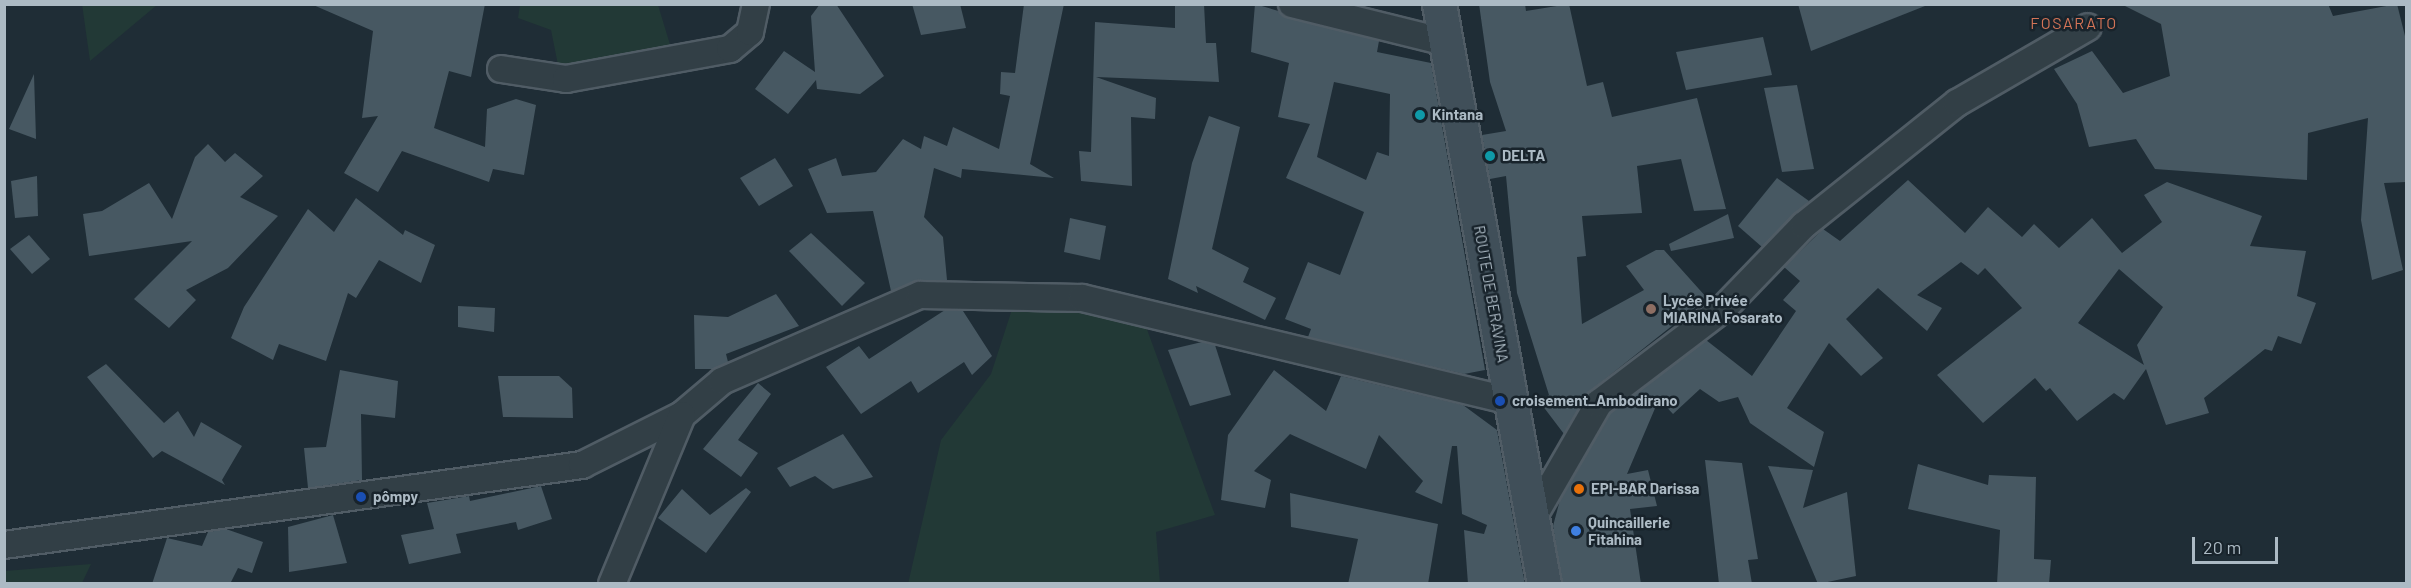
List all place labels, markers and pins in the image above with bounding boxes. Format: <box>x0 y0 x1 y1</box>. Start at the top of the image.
place label: Kintana <box>1432 106 1483 124</box>
marker: Kintana <box>1413 108 1427 122</box>
place label: DELTA <box>1502 147 1545 165</box>
marker: DELTA <box>1483 149 1497 163</box>
place label: Lycée Privée MIARINA Fosarato <box>1663 291 1783 326</box>
marker: Lycée Privée MIARINA Fosarato <box>1644 302 1658 316</box>
place label: croisement_Ambodirano <box>1512 392 1678 410</box>
marker: croisement_Ambodirano <box>1493 394 1507 408</box>
place label: EPI-BAR Darissa <box>1591 480 1699 498</box>
marker: EPI-BAR Darissa <box>1572 482 1586 496</box>
place label: pômpy <box>373 488 418 506</box>
marker: pômpy <box>354 490 368 504</box>
place label: Quincaillerie Fitahina <box>1588 513 1670 548</box>
marker: Quincaillerie Fitahina <box>1569 524 1583 538</box>

